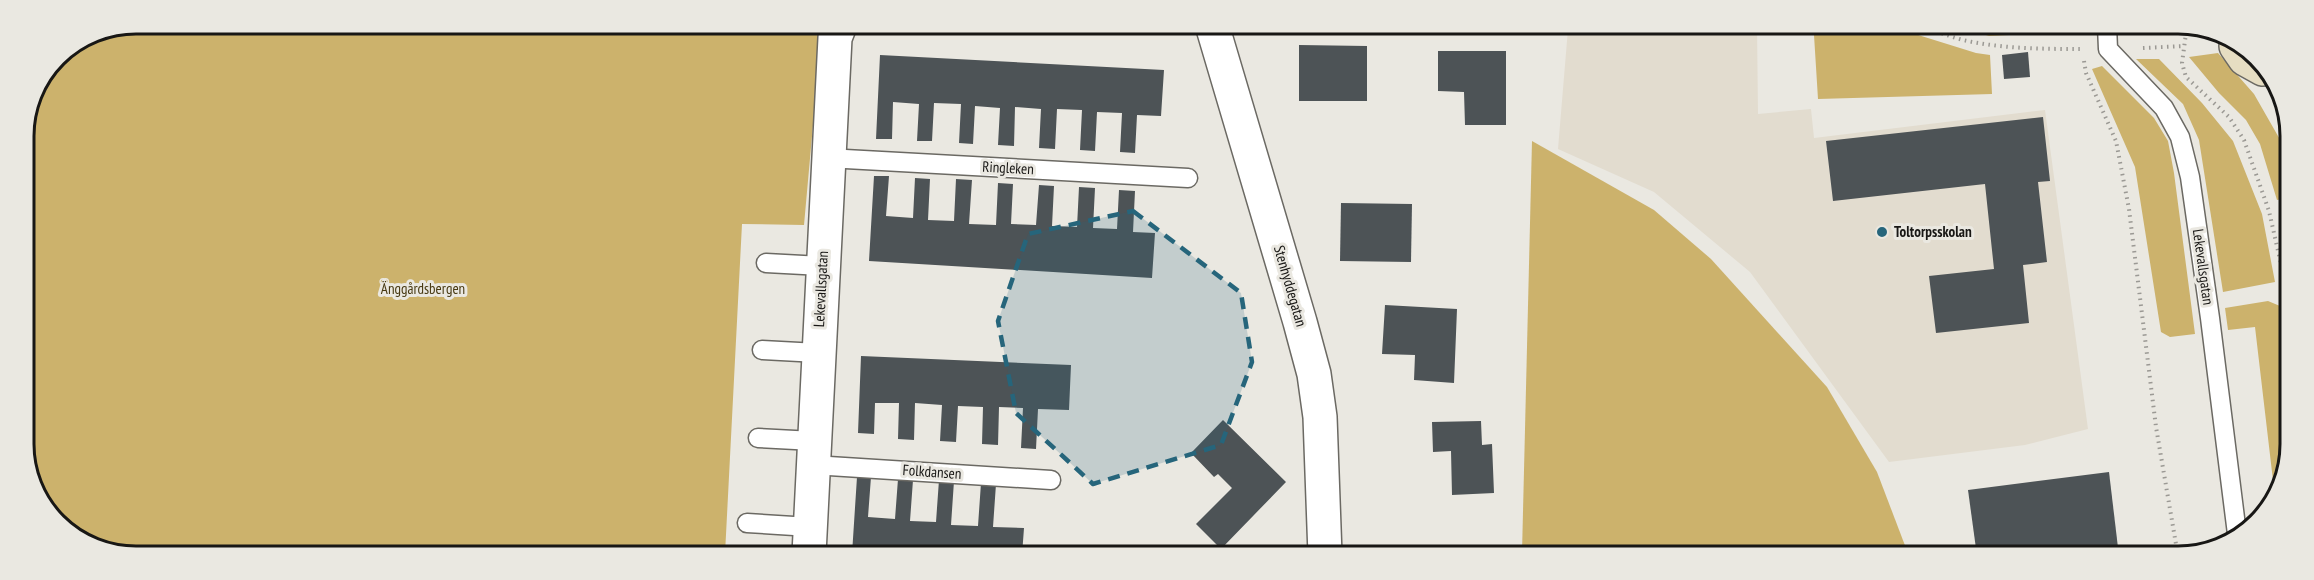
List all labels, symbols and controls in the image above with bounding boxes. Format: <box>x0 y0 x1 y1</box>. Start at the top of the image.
street label: Ringleken <box>982 157 1034 178</box>
place label: Toltorpsskolan <box>1894 222 1972 241</box>
marker: Toltorpsskolan <box>1875 225 1889 239</box>
street label: Lekevallsgatan <box>2189 228 2218 306</box>
street label: Stenhyddegatan <box>1270 243 1311 329</box>
street label: Lekevallsgatan <box>809 250 832 328</box>
park label: Änggårdsbergen <box>381 279 465 298</box>
street label: Folkdansen <box>902 460 962 483</box>

